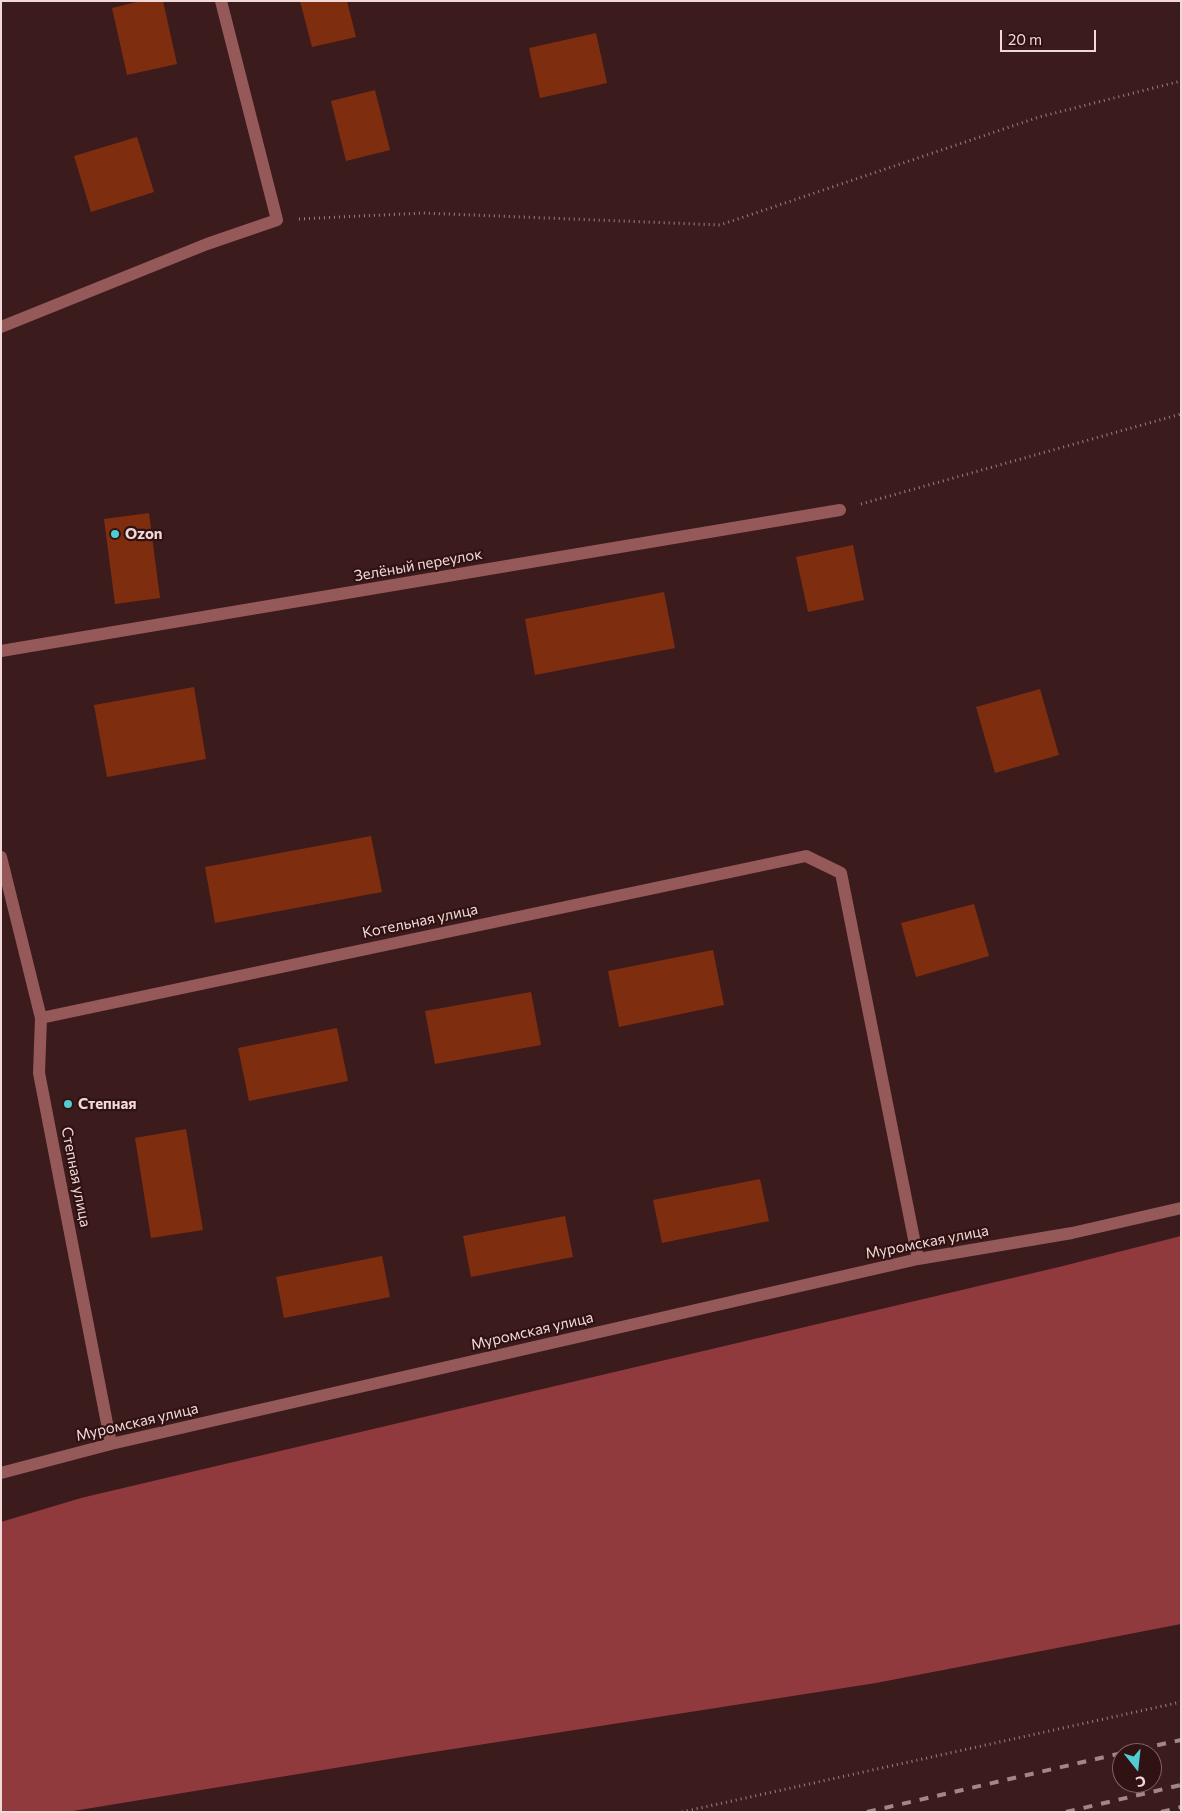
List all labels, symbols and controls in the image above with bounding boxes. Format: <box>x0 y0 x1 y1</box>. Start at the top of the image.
scale bar <box>1002 20 1098 52</box>
text: 20 m <box>1008 30 1042 48</box>
place label: Ozon <box>125 525 163 543</box>
marker: Ozon <box>109 528 121 540</box>
street label: Зелёный переулок <box>353 545 483 585</box>
street label: Котельная улица <box>361 900 479 942</box>
place label: Степная <box>78 1095 137 1113</box>
marker: Степная <box>62 1098 74 1110</box>
street label: Степная улица <box>57 1125 95 1229</box>
street label: Муромская улица <box>864 1221 990 1263</box>
street label: Муромская улица <box>469 1308 595 1354</box>
street label: Муромская улица <box>74 1399 200 1445</box>
north arrow <box>1112 1743 1162 1793</box>
text: С <box>1134 1772 1148 1791</box>

